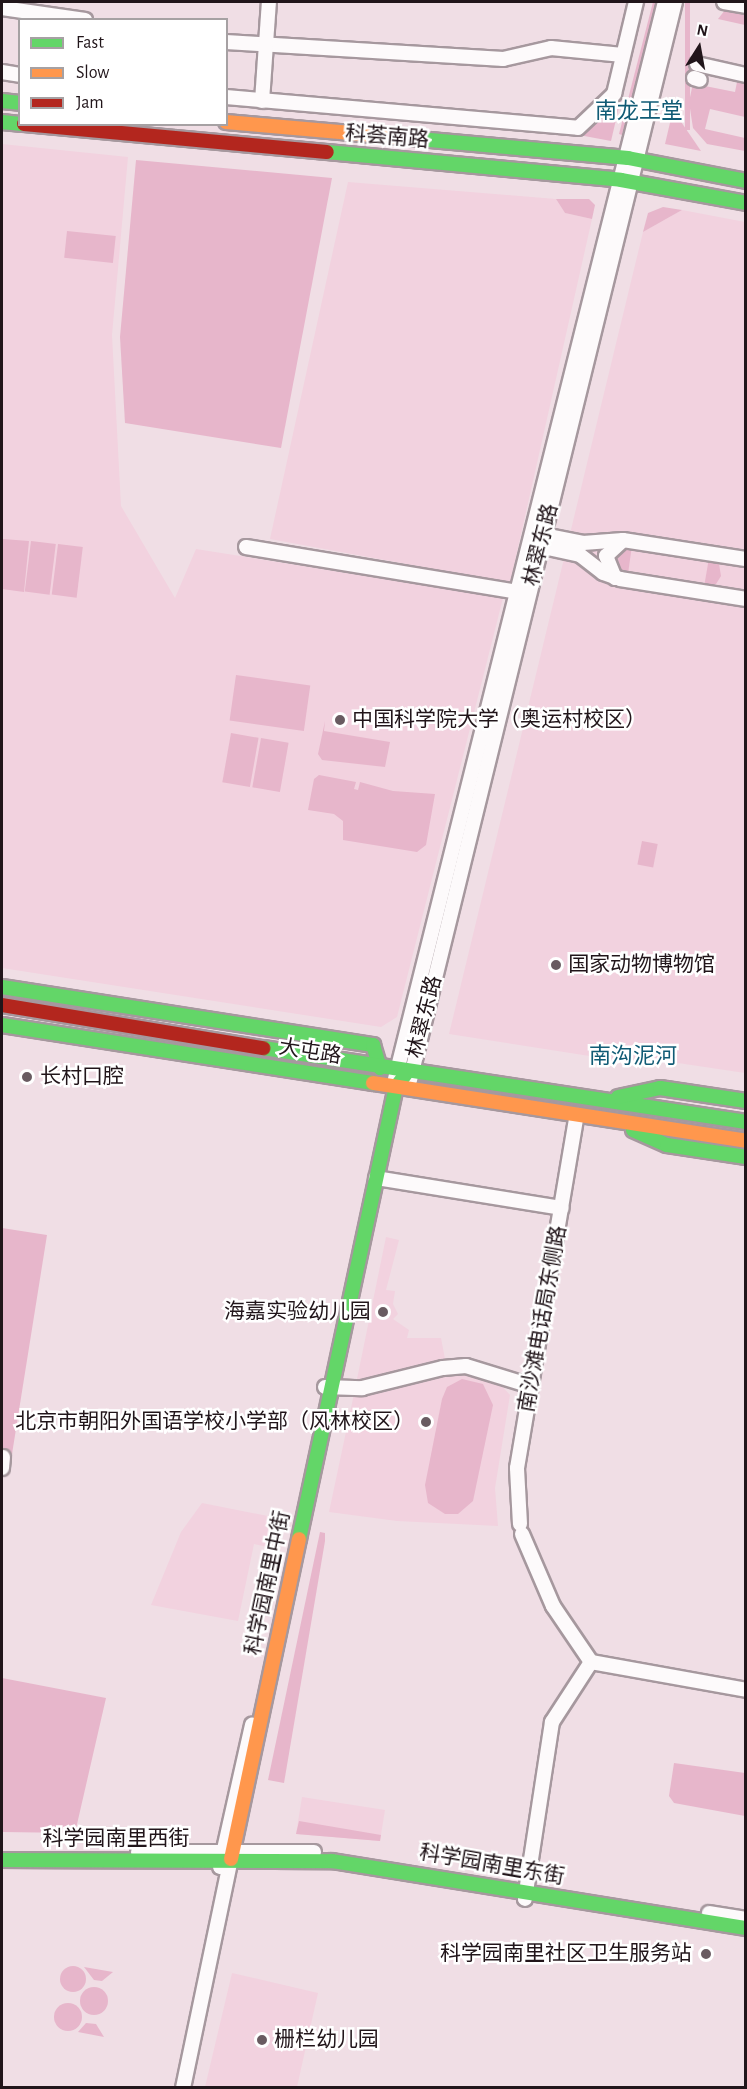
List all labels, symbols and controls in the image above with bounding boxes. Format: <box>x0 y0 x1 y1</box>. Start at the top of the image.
legend <box>18 18 228 126</box>
north arrow <box>669 18 729 78</box>
text: N <box>695 21 709 39</box>
text: Fast <box>76 34 104 52</box>
text: Slow <box>76 64 109 82</box>
text: Jam <box>76 94 104 112</box>
district label: 南龙王堂 <box>595 99 683 125</box>
street label: 科荟南路 <box>344 121 430 153</box>
street label: 林翠东路 <box>519 501 563 589</box>
place label: 中国科学院大学（奥运村校区） <box>352 707 646 733</box>
marker: 中国科学院大学（奥运村校区） <box>333 713 347 727</box>
place label: 国家动物博物馆 <box>568 952 715 978</box>
marker: 国家动物博物馆 <box>549 958 563 972</box>
street label: 林翠东路 <box>403 973 447 1061</box>
street label: 大屯路 <box>277 1035 343 1069</box>
district label: 南沟泥河 <box>589 1044 677 1070</box>
place label: 长村口腔 <box>40 1064 124 1090</box>
marker: 长村口腔 <box>18 1068 36 1086</box>
street label: 南沙滩电话局东侧路 <box>514 1224 572 1414</box>
place label: 海嘉实验幼儿园 <box>224 1299 371 1325</box>
marker: 海嘉实验幼儿园 <box>376 1305 390 1319</box>
place label: 北京市朝阳外国语学校小学部（风林校区） <box>15 1409 414 1435</box>
marker: 北京市朝阳外国语学校小学部（风林校区） <box>419 1415 433 1429</box>
street label: 科学园南里中街 <box>240 1508 296 1658</box>
street label: 科学园南里西街 <box>43 1826 189 1852</box>
street label: 科学园南里东街 <box>417 1840 567 1890</box>
place label: 科学园南里社区卫生服务站 <box>440 1941 692 1967</box>
marker: 科学园南里社区卫生服务站 <box>697 1945 715 1963</box>
place label: 栅栏幼儿园 <box>274 2027 379 2053</box>
marker: 栅栏幼儿园 <box>255 2033 269 2047</box>

